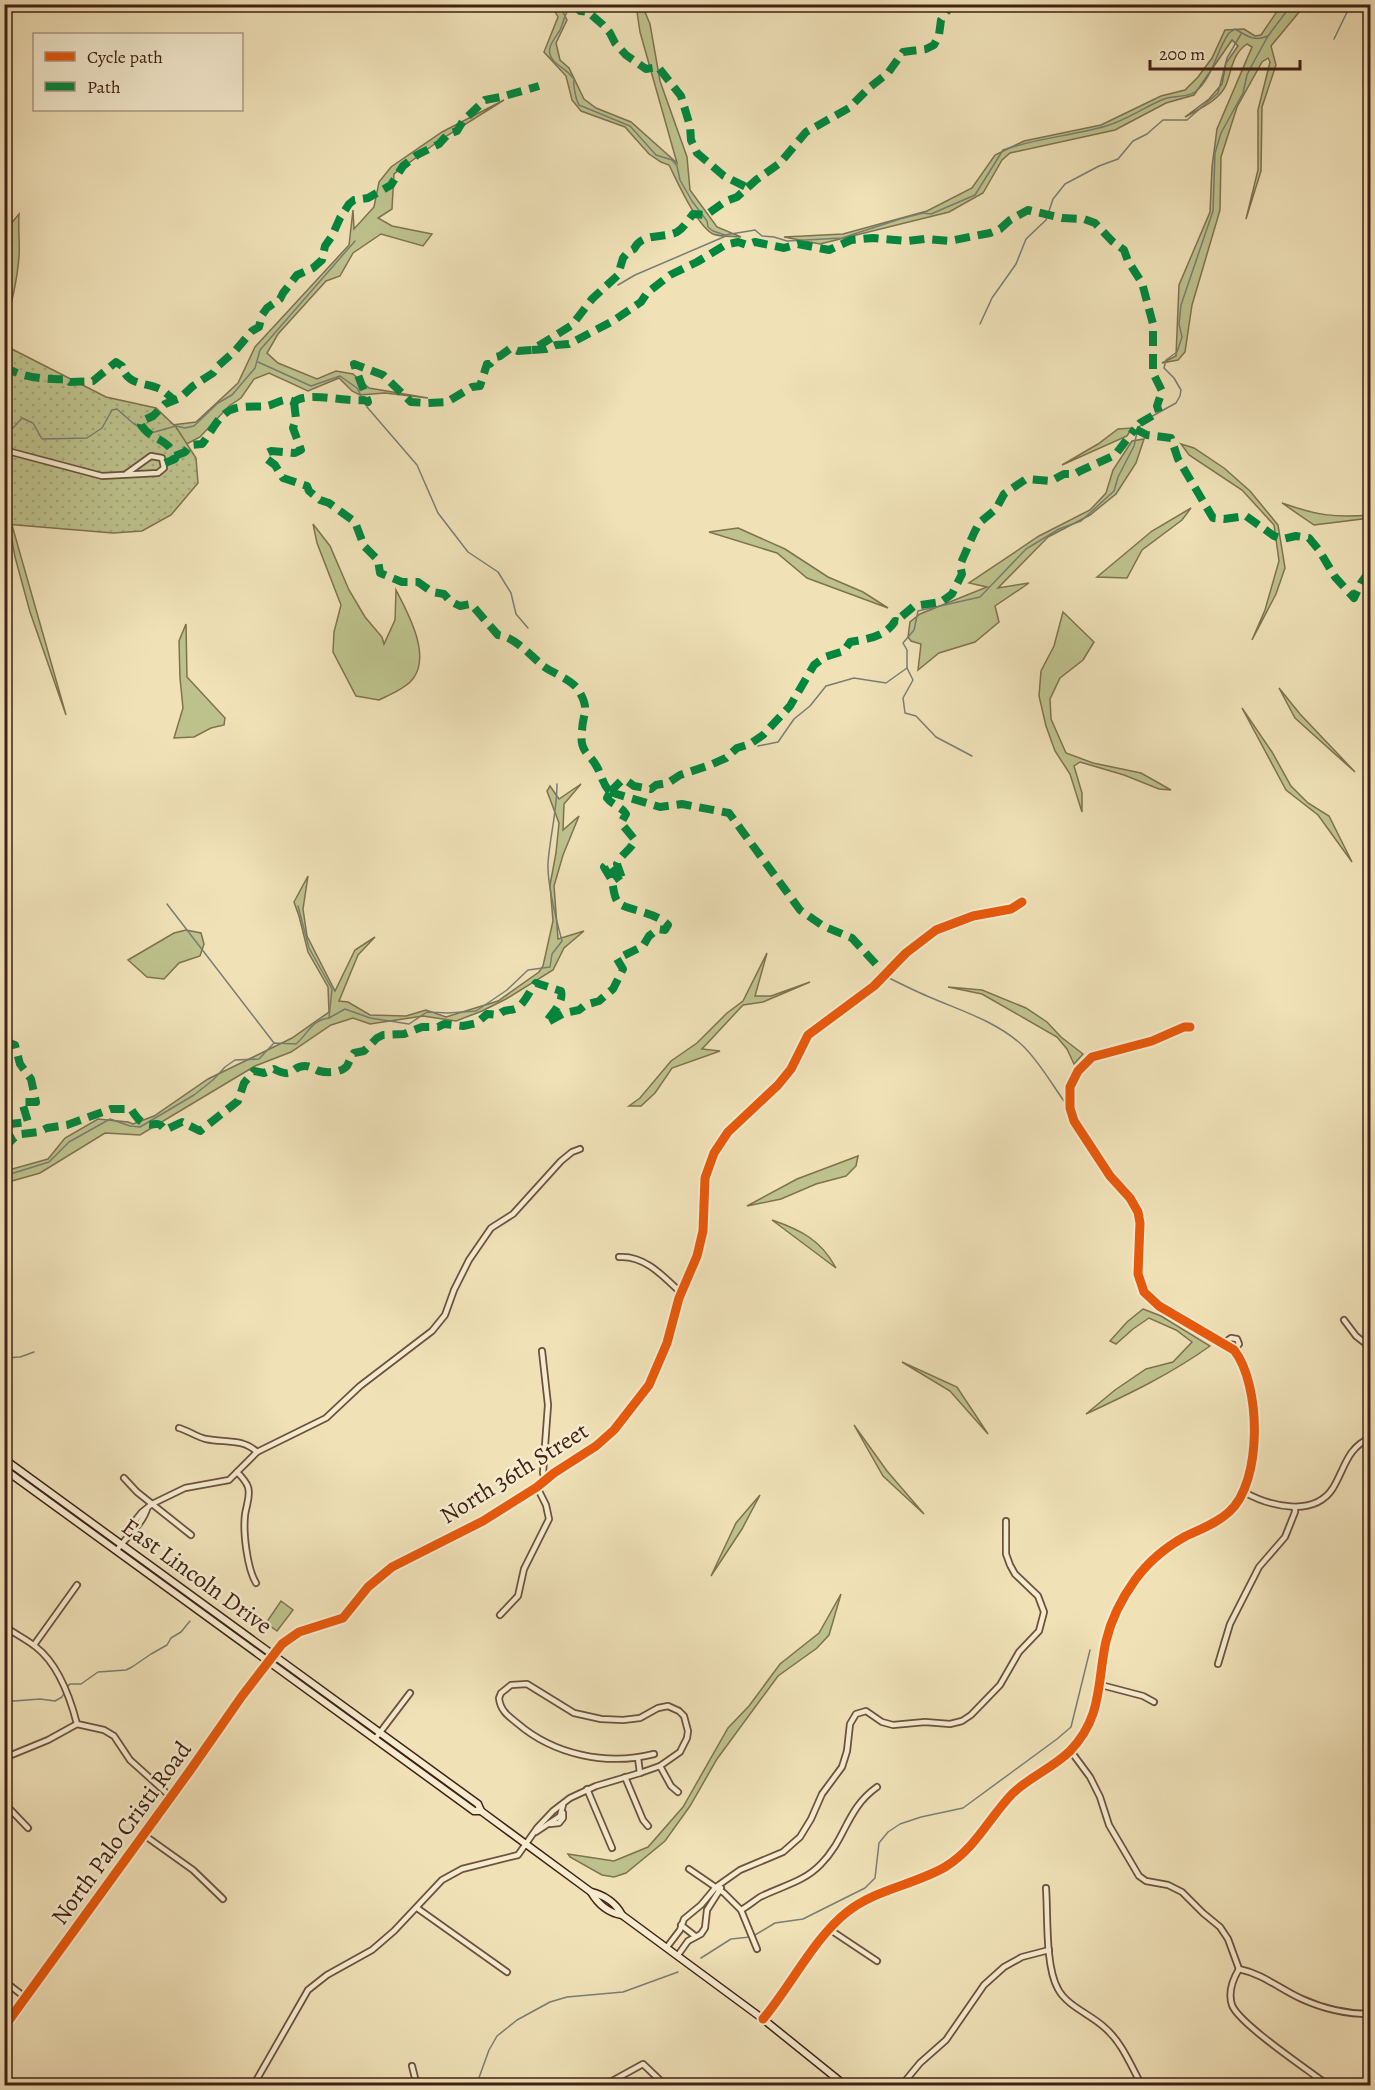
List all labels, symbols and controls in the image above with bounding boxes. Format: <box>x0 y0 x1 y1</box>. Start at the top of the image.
legend <box>33 33 243 111</box>
scale bar <box>1150 33 1300 71</box>
text: 200 m <box>1159 42 1205 66</box>
text: Cycle path <box>87 45 163 69</box>
text: Path <box>87 75 121 99</box>
street label: North 36th Street <box>434 1415 594 1531</box>
street label: East Lincoln Drive <box>115 1511 279 1641</box>
street label: North Palo Cristi Road <box>44 1735 199 1931</box>

